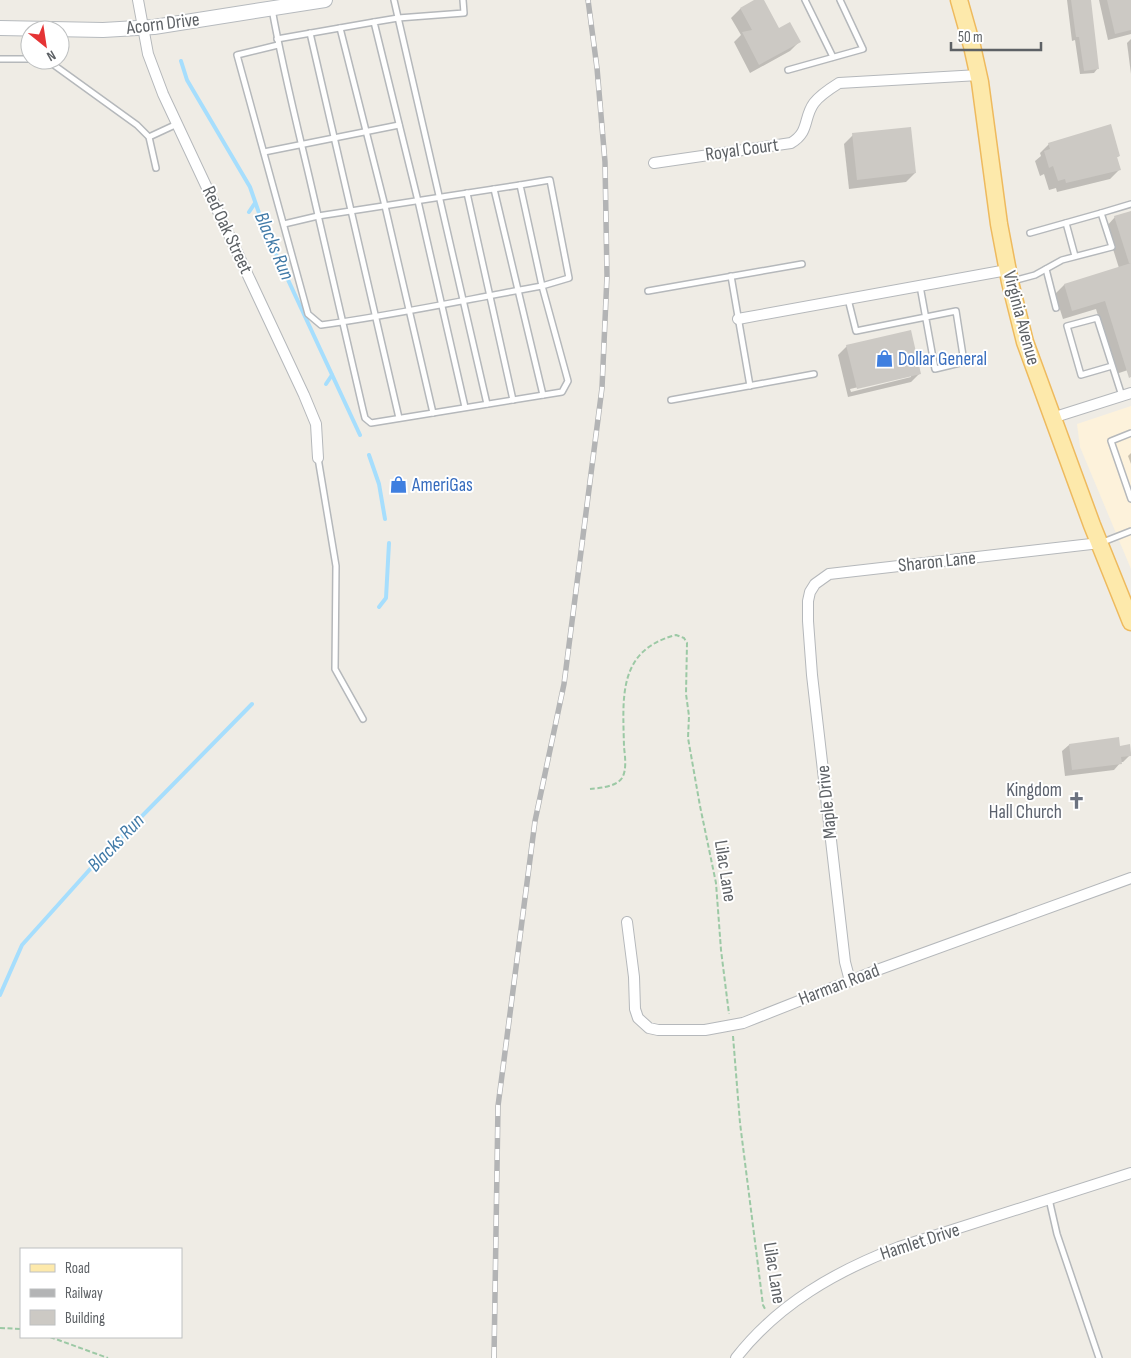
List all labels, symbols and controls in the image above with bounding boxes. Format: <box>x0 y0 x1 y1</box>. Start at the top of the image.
street label: Acorn Drive <box>124 8 201 40</box>
north arrow <box>20 20 70 70</box>
scale bar <box>951 20 1041 52</box>
text: 50 m <box>958 28 983 47</box>
text: N <box>44 47 59 65</box>
street label: Royal Court <box>704 133 780 167</box>
street label: Red Oak Street <box>197 183 257 278</box>
water label: Blacks Run <box>249 208 299 284</box>
street label: Virginia Avenue <box>997 268 1045 368</box>
place label: Dollar General <box>898 348 987 371</box>
shop icon: Dollar General <box>874 349 894 369</box>
place label: AmeriGas <box>411 474 473 497</box>
shop icon: AmeriGas <box>388 475 408 495</box>
street label: Sharon Lane <box>897 546 977 578</box>
street label: Maple Drive <box>812 764 842 840</box>
place label: Kingdom Hall Church <box>989 779 1062 824</box>
church icon: Kingdom Hall Church <box>1066 791 1086 811</box>
water label: Blacks Run <box>83 809 149 877</box>
street label: Lilac Lane <box>709 839 741 903</box>
street label: Harman Road <box>795 959 883 1011</box>
street label: Hamlet Drive <box>877 1218 963 1266</box>
street label: Lilac Lane <box>758 1241 790 1305</box>
legend <box>20 1248 182 1338</box>
text: Road <box>65 1259 90 1278</box>
text: Railway <box>65 1284 103 1303</box>
text: Building <box>65 1309 105 1328</box>

